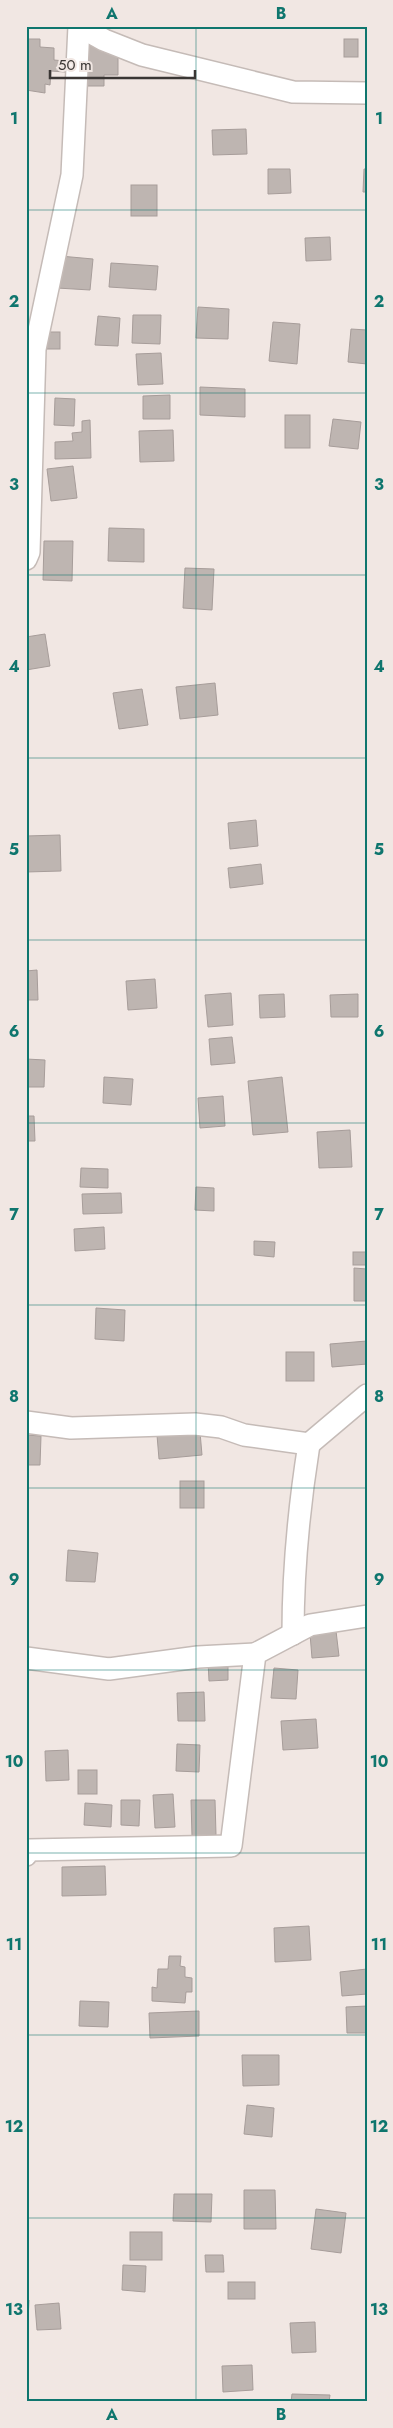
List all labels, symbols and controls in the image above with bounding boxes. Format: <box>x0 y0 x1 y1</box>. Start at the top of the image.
text: A <box>105 2 118 25</box>
text: B <box>276 2 286 25</box>
scale bar <box>50 48 195 80</box>
text: 50 m <box>58 54 92 76</box>
text: 1 <box>10 107 18 130</box>
text: 1 <box>375 107 383 130</box>
text: 2 <box>9 290 19 313</box>
text: 2 <box>374 290 384 313</box>
text: 3 <box>9 473 19 496</box>
text: 3 <box>374 473 384 496</box>
text: 4 <box>8 655 20 678</box>
text: 4 <box>373 655 385 678</box>
text: 5 <box>9 838 19 861</box>
text: 5 <box>374 838 384 861</box>
text: 6 <box>9 1020 19 1043</box>
text: 6 <box>374 1020 384 1043</box>
text: 7 <box>9 1203 19 1226</box>
text: 7 <box>374 1203 384 1226</box>
text: 8 <box>9 1385 19 1408</box>
text: 8 <box>374 1385 384 1408</box>
text: 9 <box>9 1568 19 1591</box>
text: 9 <box>374 1568 384 1591</box>
text: 10 <box>5 1750 23 1773</box>
text: 10 <box>370 1750 388 1773</box>
text: 11 <box>6 1933 22 1956</box>
text: 11 <box>371 1933 387 1956</box>
text: 12 <box>5 2115 23 2138</box>
text: 12 <box>370 2115 388 2138</box>
text: 13 <box>5 2298 23 2321</box>
text: 13 <box>370 2298 388 2321</box>
text: A <box>105 2403 118 2426</box>
text: B <box>276 2403 286 2426</box>

